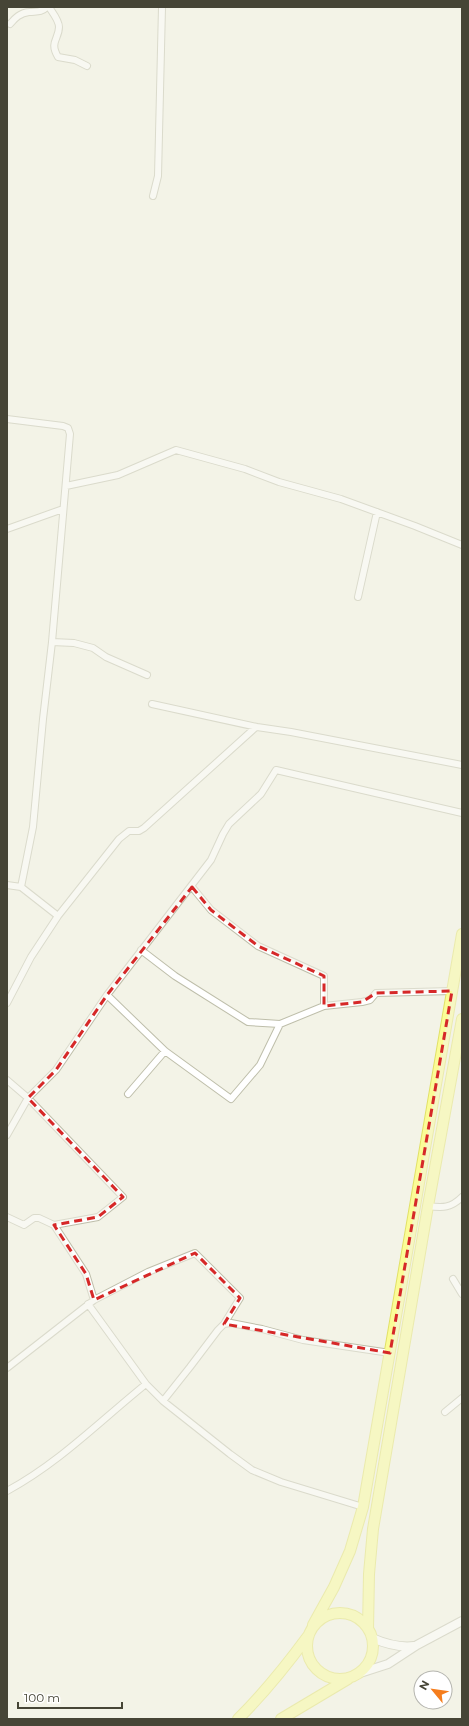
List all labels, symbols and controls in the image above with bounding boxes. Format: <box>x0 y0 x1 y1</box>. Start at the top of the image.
north arrow <box>413 1670 453 1710</box>
text: N <box>416 1678 433 1692</box>
scale bar <box>18 1684 122 1710</box>
text: 100 m <box>24 1690 60 1705</box>

